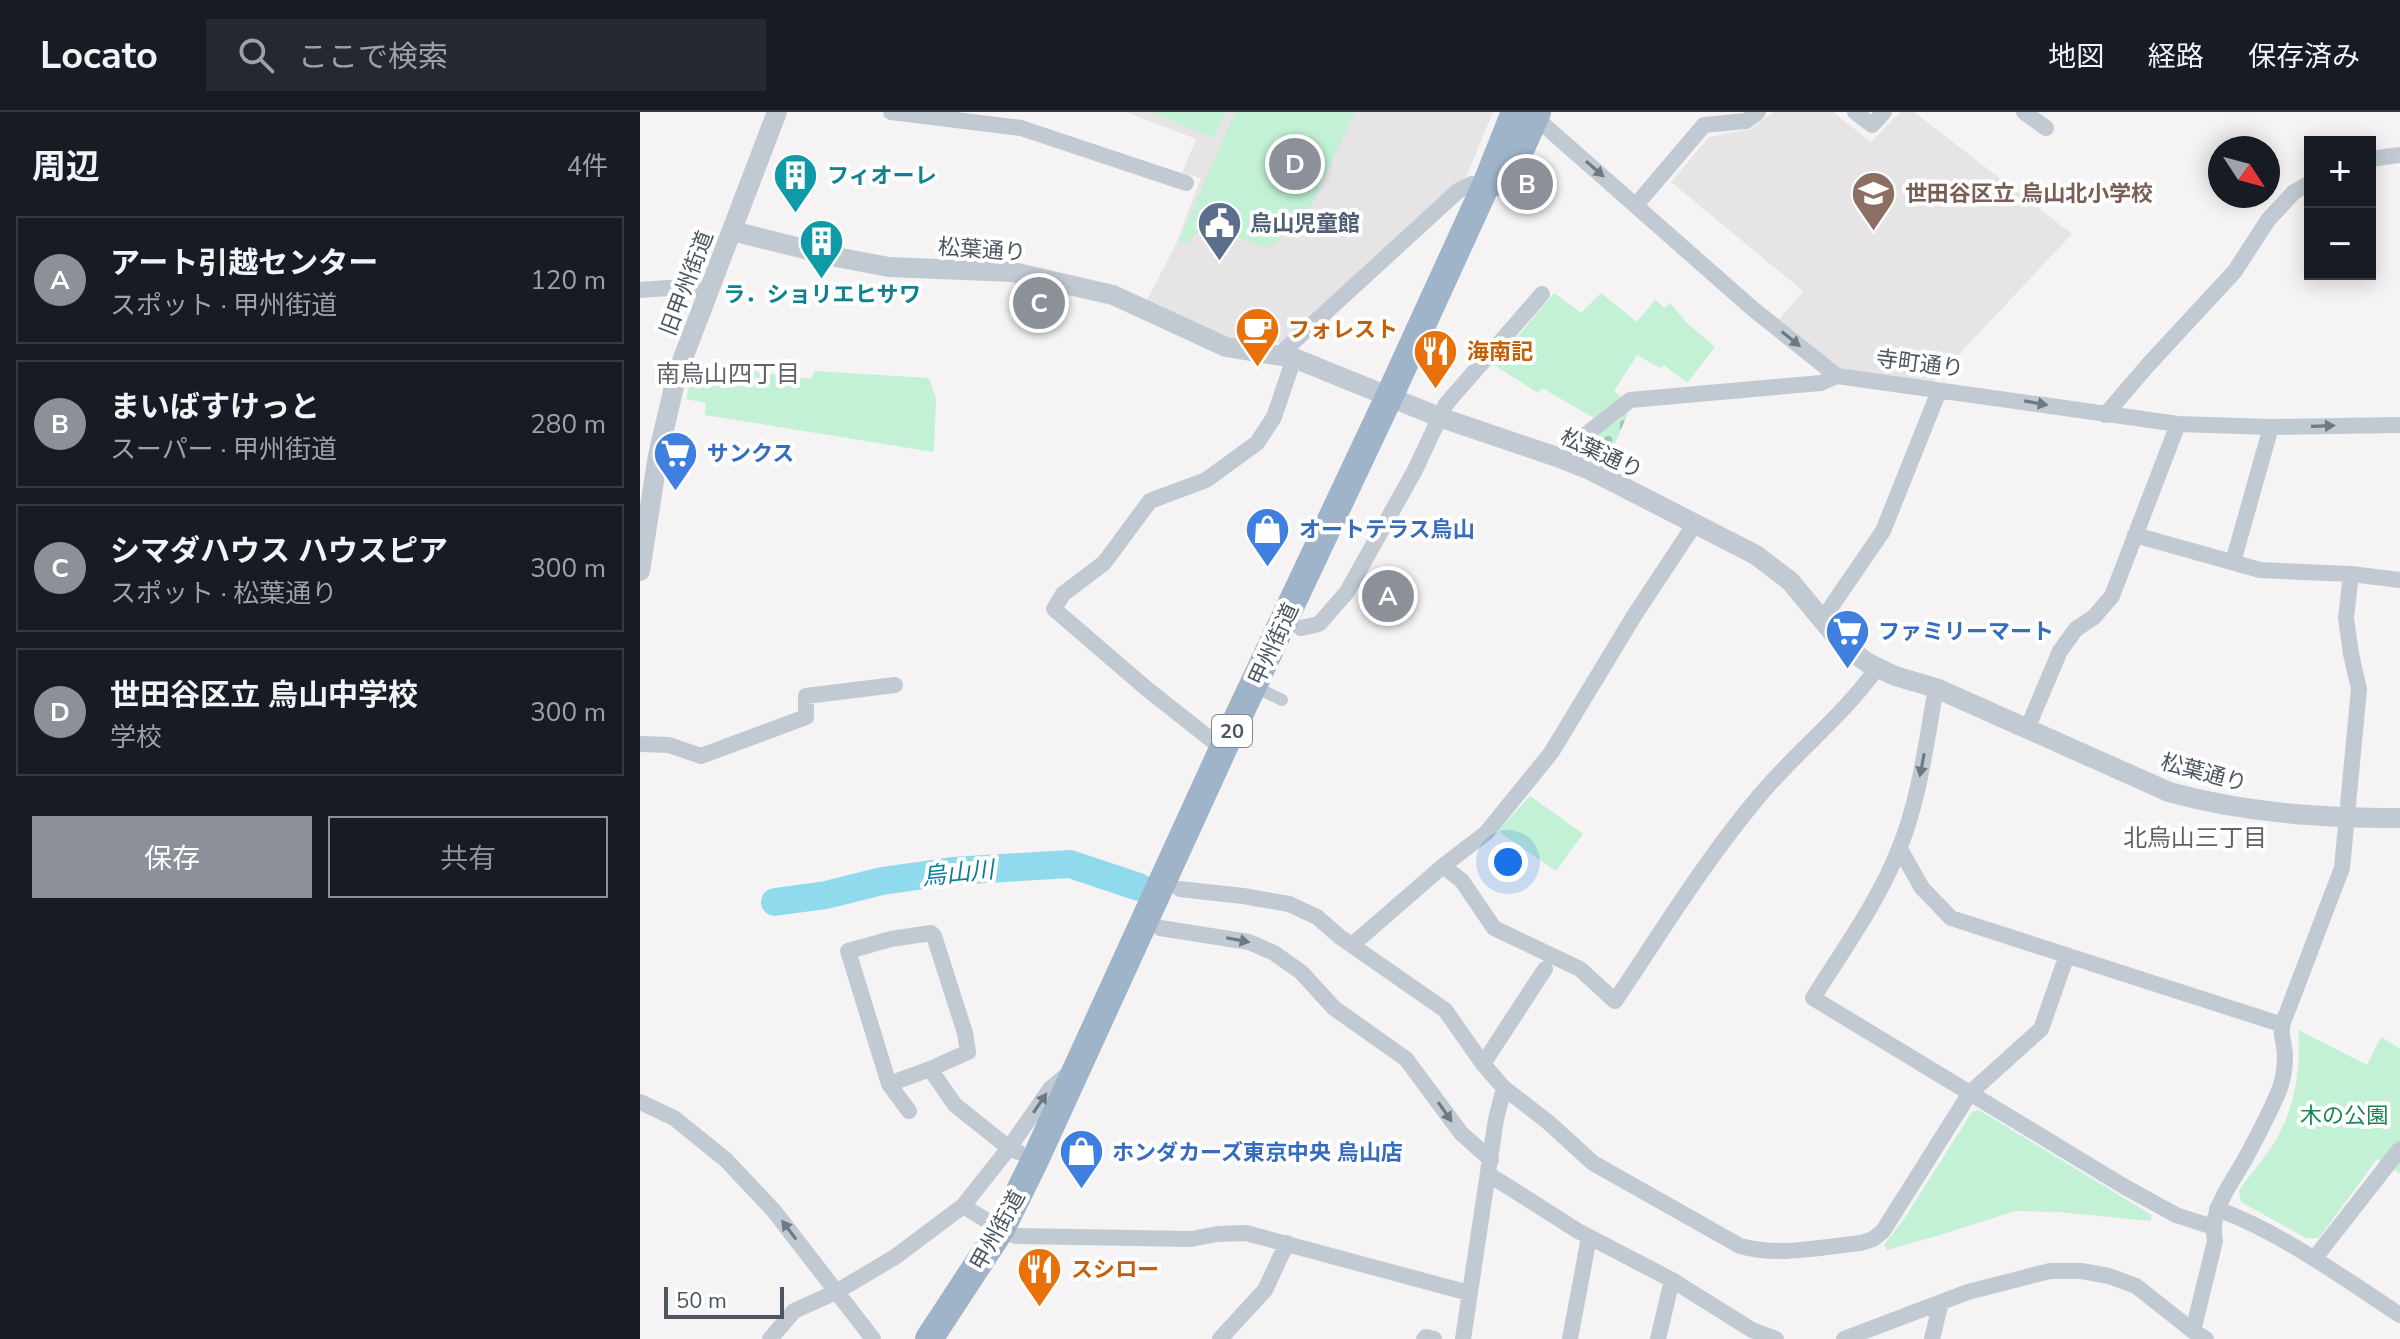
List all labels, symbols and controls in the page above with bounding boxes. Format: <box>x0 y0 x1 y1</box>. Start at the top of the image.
search box <box>206 19 766 91</box>
text: Locato <box>40 30 158 81</box>
icon: search <box>234 33 278 77</box>
text: ここで検索 <box>298 37 448 78</box>
text: 地図 <box>2048 38 2104 76</box>
text: 経路 <box>2148 38 2204 76</box>
text: 保存済み <box>2248 38 2360 76</box>
pin: D <box>1269 134 1321 194</box>
north arrow <box>2208 136 2280 208</box>
map controls <box>2304 136 2376 280</box>
button: + <box>2304 136 2376 208</box>
text: 周辺 <box>32 144 100 190</box>
text: 4件 <box>566 149 608 184</box>
building icon: フィオーレ <box>772 151 820 214</box>
pin: B <box>1501 154 1553 214</box>
one-way arrow <box>1584 160 1604 177</box>
place label: フィオーレ <box>827 161 937 191</box>
school or university icon: 世田谷区立 烏山北小学校 <box>1850 169 1898 232</box>
place label: 世田谷区立 烏山北小学校 <box>1905 179 2153 209</box>
public building icon: 烏山児童館 <box>1195 199 1243 262</box>
button: − <box>2304 208 2376 280</box>
place label: 烏山児童館 <box>1250 209 1360 239</box>
building icon: ラ．ショリエヒサワ <box>798 217 846 280</box>
street label: 旧甲州街道 <box>653 227 721 340</box>
street label: 松葉通り <box>937 232 1027 268</box>
text: アート引越センター <box>110 243 378 284</box>
text: A <box>50 263 70 298</box>
text: 120 m <box>530 263 606 298</box>
pin: C <box>1013 273 1065 333</box>
place label: ラ．ショリエヒサワ <box>723 280 921 310</box>
text: スポット · 甲州街道 <box>110 288 337 323</box>
cafe icon: フォレスト <box>1233 305 1281 368</box>
place label: フォレスト <box>1288 315 1398 345</box>
restaurant icon: 海南記 <box>1412 327 1460 390</box>
one-way arrow <box>1781 330 1801 347</box>
place label: 海南記 <box>1467 337 1533 367</box>
street label: 寺町通り <box>1874 344 1965 384</box>
district label: 南烏山四丁目 <box>656 358 800 390</box>
text: まいばすけっと <box>110 387 320 428</box>
one-way arrow <box>2024 397 2049 410</box>
text: B <box>51 407 69 442</box>
text: 280 m <box>530 407 606 442</box>
one-way arrow <box>2311 419 2336 432</box>
street label: 松葉通り <box>1555 422 1648 486</box>
supermarket icon: サンクス <box>652 429 700 492</box>
text: スーパー · 甲州街道 <box>110 432 337 467</box>
place label: サンクス <box>707 439 794 469</box>
shop icon: オートテラス烏山 <box>1244 505 1292 568</box>
place label: オートテラス烏山 <box>1299 515 1475 545</box>
text: シマダハウス ハウスピア <box>110 531 448 572</box>
text: C <box>51 551 69 586</box>
text: 300 m <box>530 551 606 586</box>
pin: A <box>1362 566 1414 626</box>
text: スポット · 松葉通り <box>110 576 337 611</box>
street label: 甲州街道 <box>1242 598 1306 691</box>
supermarket icon: ファミリーマート <box>1823 607 1871 670</box>
place label: ファミリーマート <box>1878 617 2054 647</box>
text: 世田谷区立 烏山中学校 <box>110 675 418 716</box>
text: D <box>50 695 70 730</box>
text: 300 m <box>530 695 606 730</box>
road number: 20 <box>1212 715 1252 747</box>
text: 学校 <box>110 720 162 755</box>
street label: 松葉通り <box>2157 747 2250 799</box>
one-way arrow <box>1915 753 1928 778</box>
button: 保存 <box>32 816 312 898</box>
button: 共有 <box>328 816 608 898</box>
district label: 北烏山三丁目 <box>2123 822 2267 854</box>
your location <box>1488 842 1528 882</box>
water label: 烏山川 <box>921 853 998 893</box>
one-way arrow <box>1225 935 1250 947</box>
one-way arrow <box>1032 1093 1047 1114</box>
park label: 木の公園 <box>2300 1101 2388 1131</box>
one-way arrow <box>1437 1102 1452 1123</box>
shop icon: ホンダカーズ東京中央 烏山店 <box>1057 1128 1105 1191</box>
place label: ホンダカーズ東京中央 烏山店 <box>1112 1138 1403 1168</box>
street label: 甲州街道 <box>963 1185 1032 1276</box>
one-way arrow <box>781 1220 797 1240</box>
restaurant icon: スシロー <box>1016 1245 1064 1308</box>
place label: スシロー <box>1071 1255 1159 1285</box>
scale bar <box>664 1283 784 1319</box>
text: 50 m <box>676 1286 727 1316</box>

